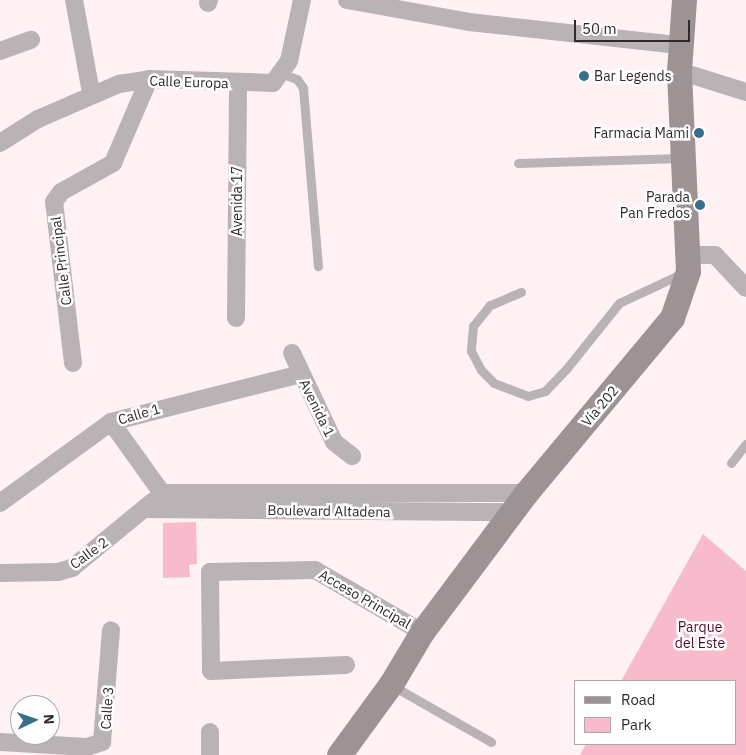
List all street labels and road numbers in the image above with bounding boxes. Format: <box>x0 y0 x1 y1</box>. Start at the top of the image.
street label: Calle Europa <box>149 72 229 92</box>
street label: Avenida 17 <box>229 166 245 236</box>
street label: Calle Principal <box>47 216 75 306</box>
street label: Avenida 1 <box>296 376 338 440</box>
street label: Vía 202 <box>578 382 622 430</box>
street label: Calle 1 <box>116 400 162 428</box>
street label: Boulevard Altadena <box>267 502 391 520</box>
street label: Calle 2 <box>67 534 111 572</box>
street label: Acceso Principal <box>316 566 414 632</box>
street label: Calle 3 <box>97 686 117 730</box>

